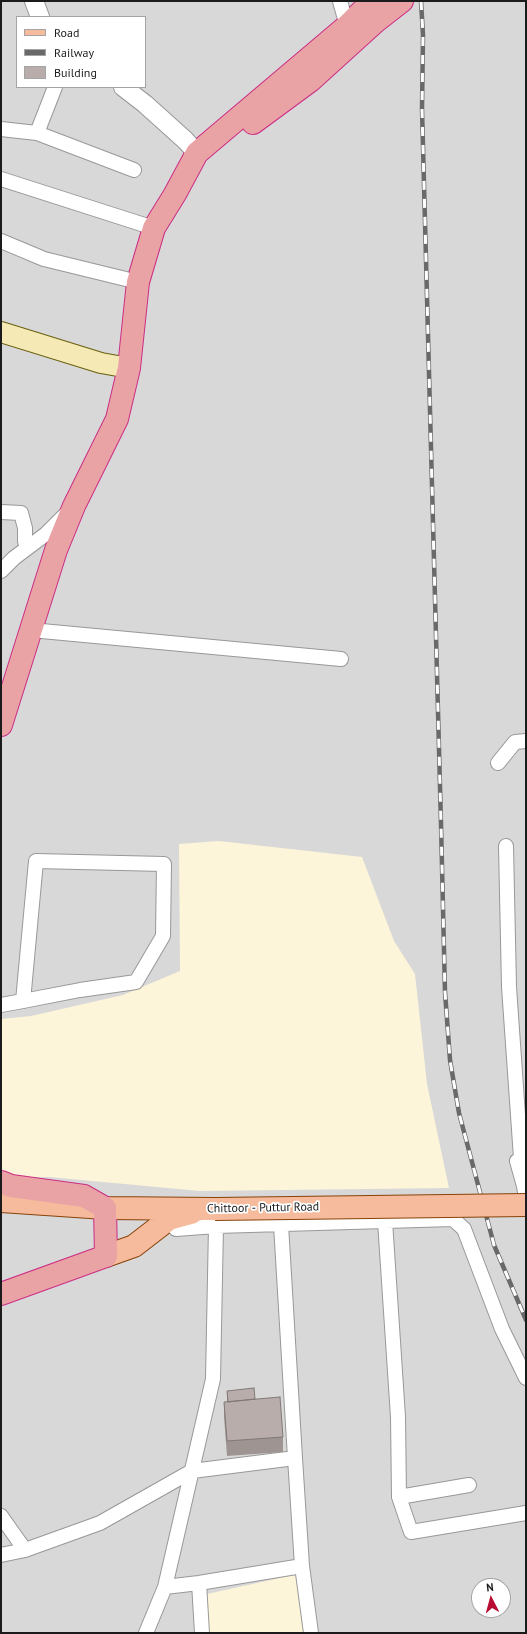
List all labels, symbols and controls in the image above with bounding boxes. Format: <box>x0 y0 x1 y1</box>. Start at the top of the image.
legend <box>16 16 146 88</box>
text: Road <box>54 25 79 40</box>
text: Railway <box>54 45 94 60</box>
text: Building <box>54 65 97 80</box>
street label: Chittoor - Puttur Road <box>207 1200 319 1216</box>
north arrow <box>471 1578 511 1618</box>
text: N <box>486 1580 494 1594</box>

